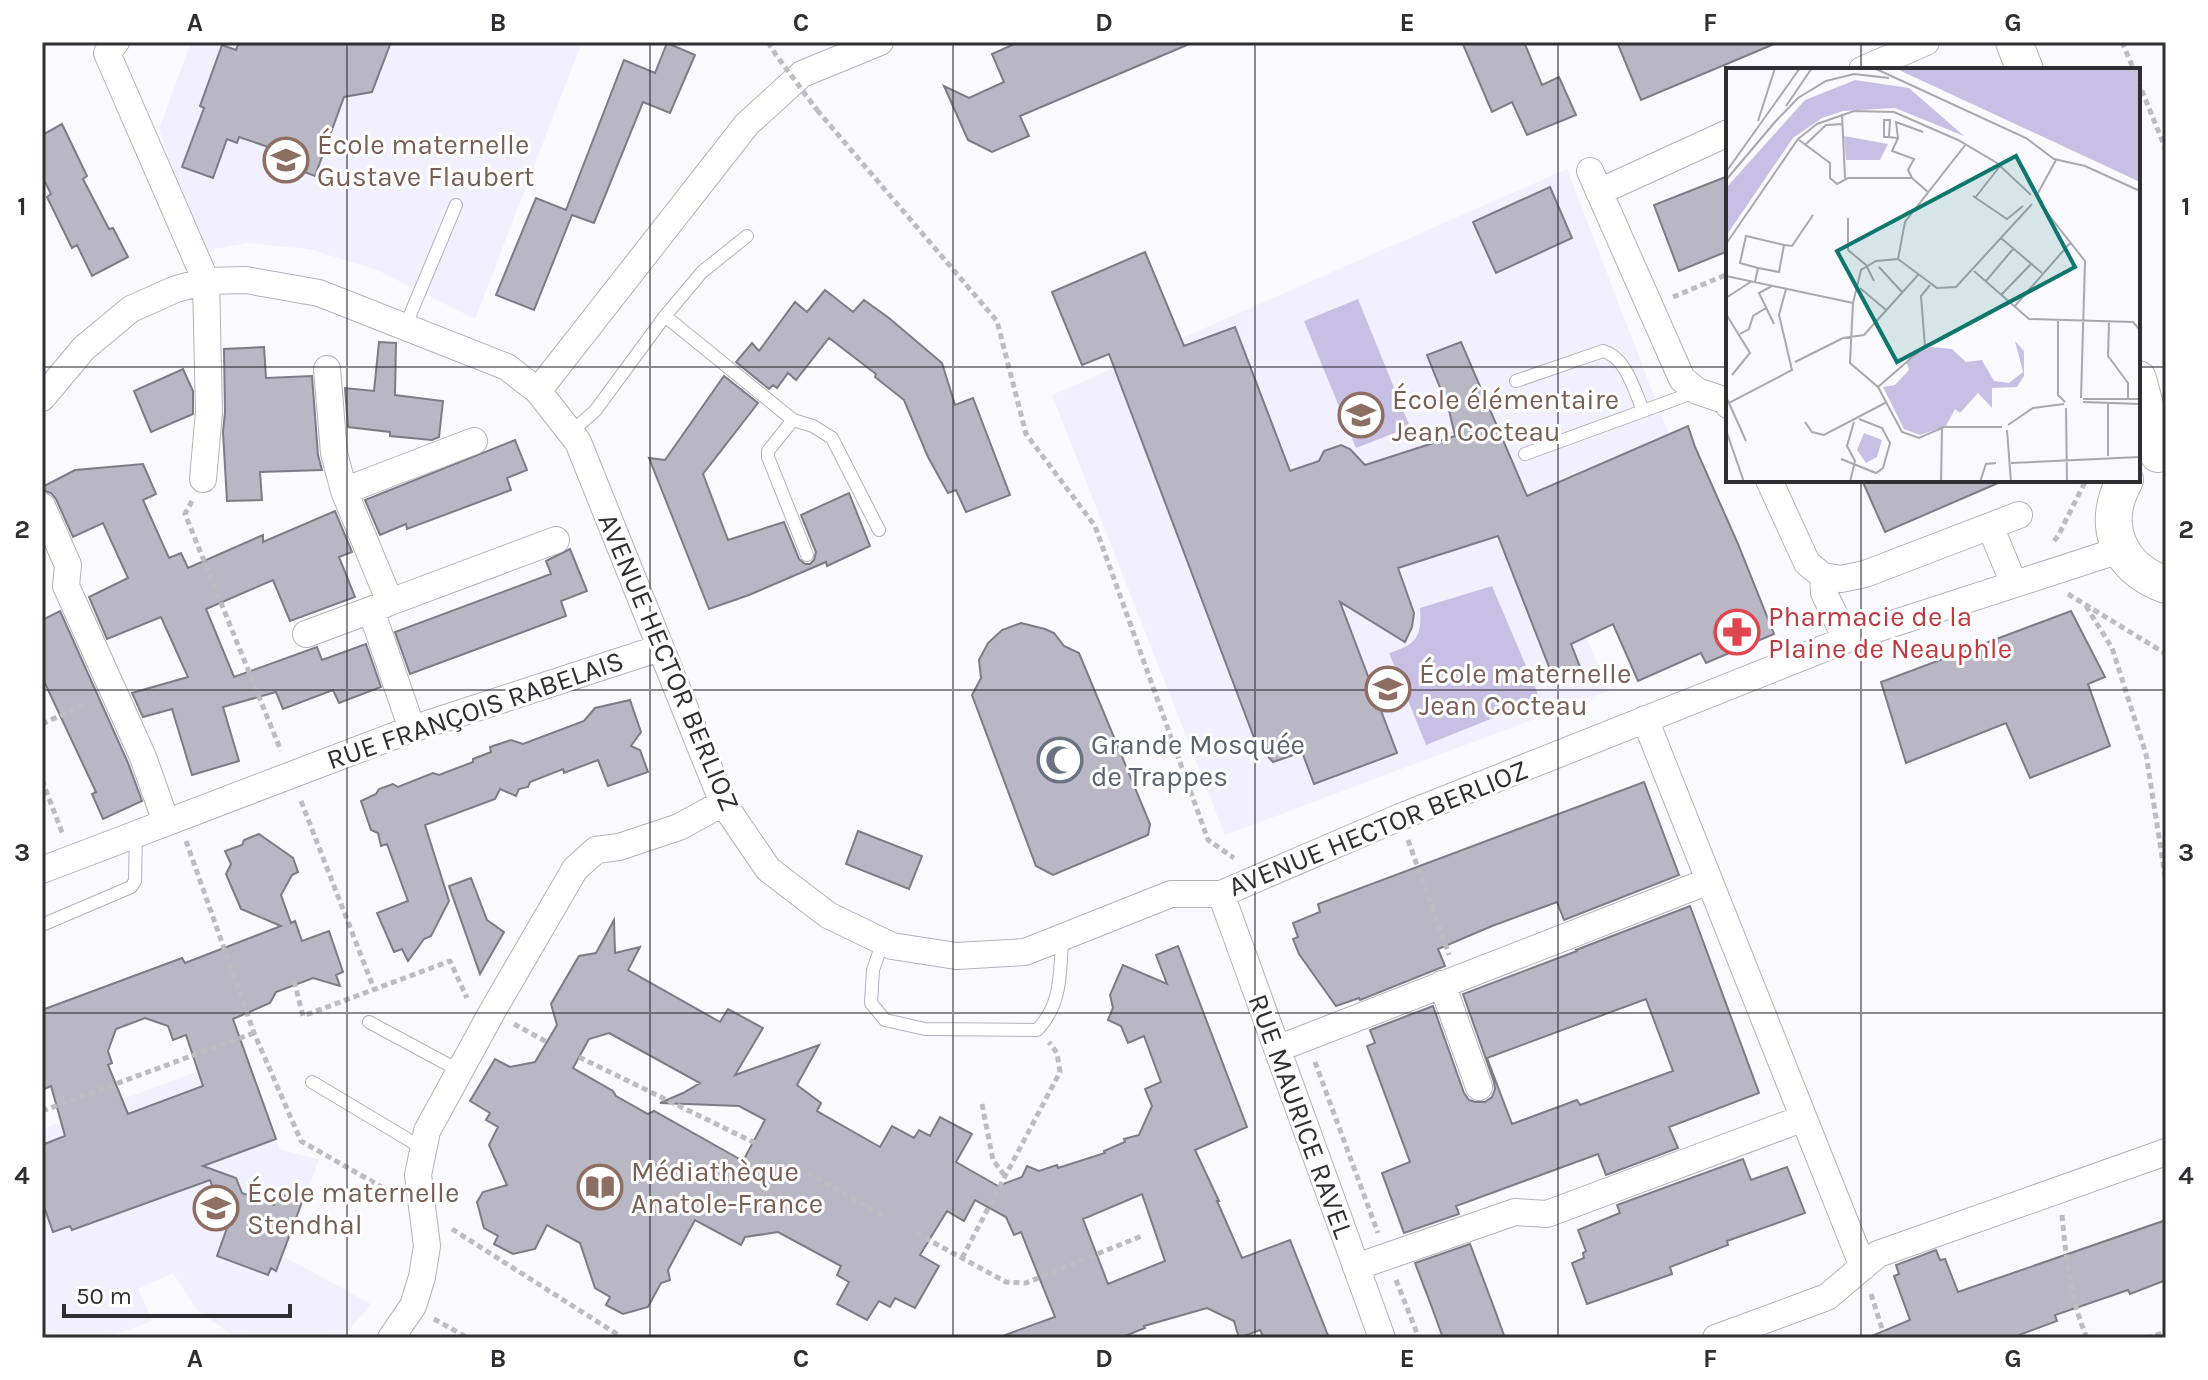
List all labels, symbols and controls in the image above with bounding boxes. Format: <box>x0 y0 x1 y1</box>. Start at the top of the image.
text: A <box>187 7 203 38</box>
text: B <box>490 7 506 38</box>
text: C <box>793 7 809 38</box>
text: D <box>1095 7 1113 38</box>
text: E <box>1399 7 1415 38</box>
text: F <box>1703 7 1717 38</box>
text: G <box>2004 7 2022 38</box>
inset map <box>1726 68 2140 482</box>
place label: École maternelle Gustave Flaubert <box>317 127 534 193</box>
school or university icon: École maternelle Gustave Flaubert <box>262 136 310 184</box>
text: 1 <box>17 191 27 222</box>
text: 1 <box>2181 191 2191 222</box>
place label: École élémentaire Jean Cocteau <box>1392 382 1619 448</box>
school or university icon: École élémentaire Jean Cocteau <box>1337 391 1385 439</box>
street label: AVENUE HECTOR BERLIOZ <box>591 508 747 816</box>
text: 2 <box>14 514 30 545</box>
text: 2 <box>2178 514 2194 545</box>
place label: Pharmacie de la Plaine de Neauphle <box>1768 600 2012 665</box>
pharmacy icon: Pharmacie de la Plaine de Neauphle <box>1713 608 1761 656</box>
street label: RUE FRANÇOIS RABELAIS <box>322 644 628 776</box>
place label: École maternelle Jean Cocteau <box>1419 656 1631 722</box>
school or university icon: École maternelle Jean Cocteau <box>1364 665 1412 713</box>
place label: Grande Mosquée de Trappes <box>1091 728 1305 793</box>
mosque icon: Grande Mosquée de Trappes <box>1036 736 1084 784</box>
street label: AVENUE HECTOR BERLIOZ <box>1223 753 1533 903</box>
text: 3 <box>14 837 30 868</box>
text: 3 <box>2178 837 2194 868</box>
street label: RUE MAURICE RAVEL <box>1241 989 1361 1243</box>
place label: Médiathèque Anatole-France <box>631 1155 823 1220</box>
text: 4 <box>14 1160 30 1191</box>
text: 4 <box>2178 1160 2194 1191</box>
library icon: Médiathèque Anatole-France <box>576 1163 624 1211</box>
place label: École maternelle Stendhal <box>247 1175 459 1241</box>
school or university icon: École maternelle Stendhal <box>192 1184 240 1232</box>
scale bar <box>64 1268 290 1318</box>
text: 50 m <box>76 1282 132 1310</box>
text: A <box>187 1343 203 1374</box>
text: B <box>490 1343 506 1374</box>
text: C <box>793 1343 809 1374</box>
text: D <box>1095 1343 1113 1374</box>
text: E <box>1399 1343 1415 1374</box>
text: F <box>1703 1343 1717 1374</box>
text: G <box>2004 1343 2022 1374</box>

